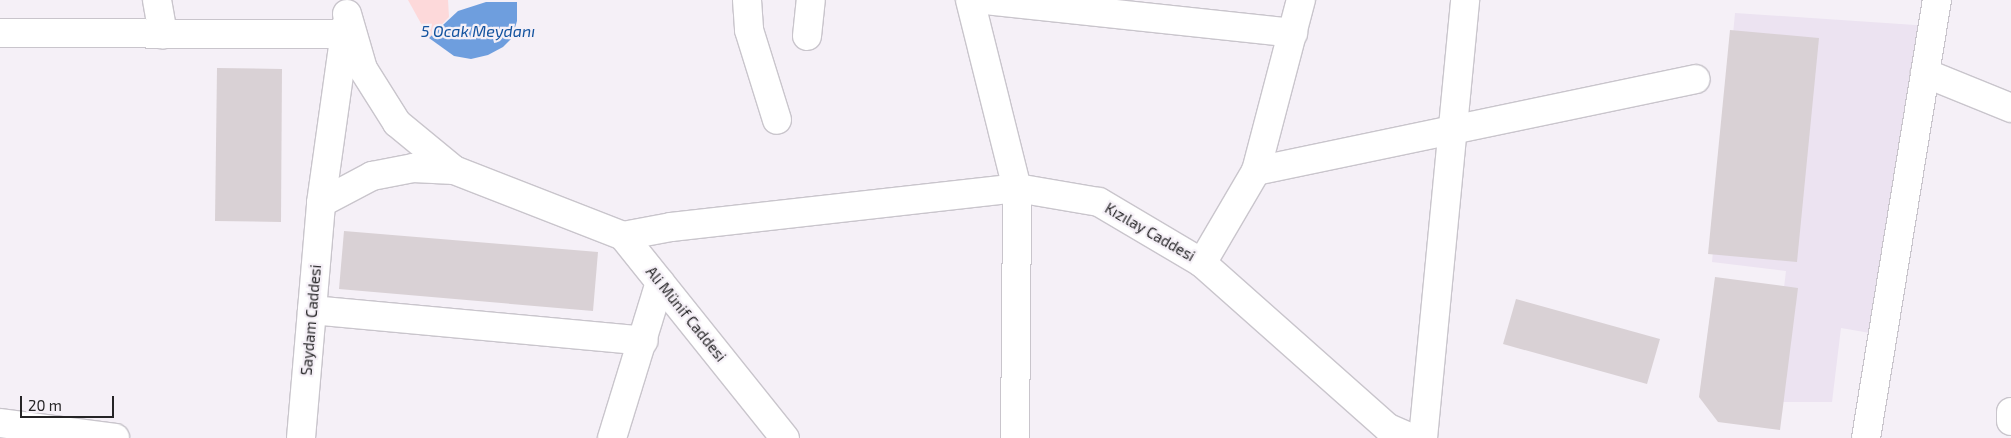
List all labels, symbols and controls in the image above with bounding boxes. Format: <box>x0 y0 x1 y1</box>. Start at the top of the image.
water label: 5 Ocak Meydanı <box>421 21 535 41</box>
street label: Kızılay Caddesi <box>1102 199 1198 265</box>
street label: Ali Münif Caddesi <box>642 263 730 365</box>
street label: Saydam Caddesi <box>297 264 325 376</box>
scale bar <box>22 386 116 418</box>
text: 20 m <box>28 396 62 414</box>

